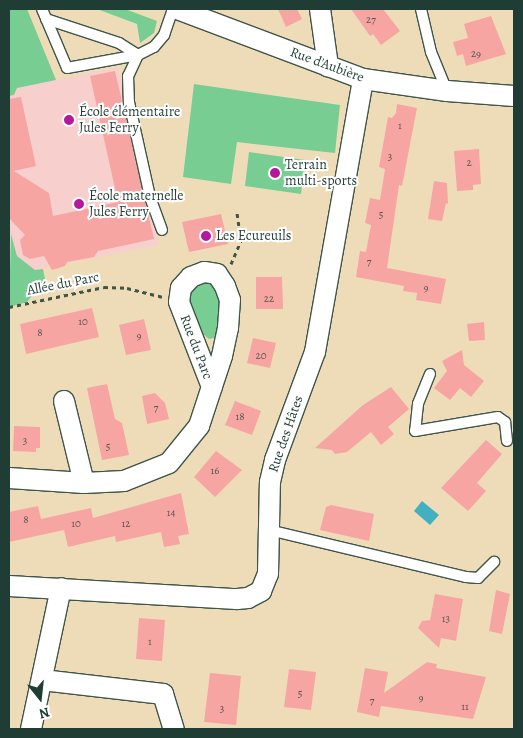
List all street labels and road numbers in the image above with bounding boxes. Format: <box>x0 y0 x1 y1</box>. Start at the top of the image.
street label: Rue d'Aubière <box>288 44 366 86</box>
street label: Allée du Parc <box>26 269 100 299</box>
street label: Rue du Parc <box>176 312 216 382</box>
street label: Rue des Hâtes <box>265 393 307 475</box>

